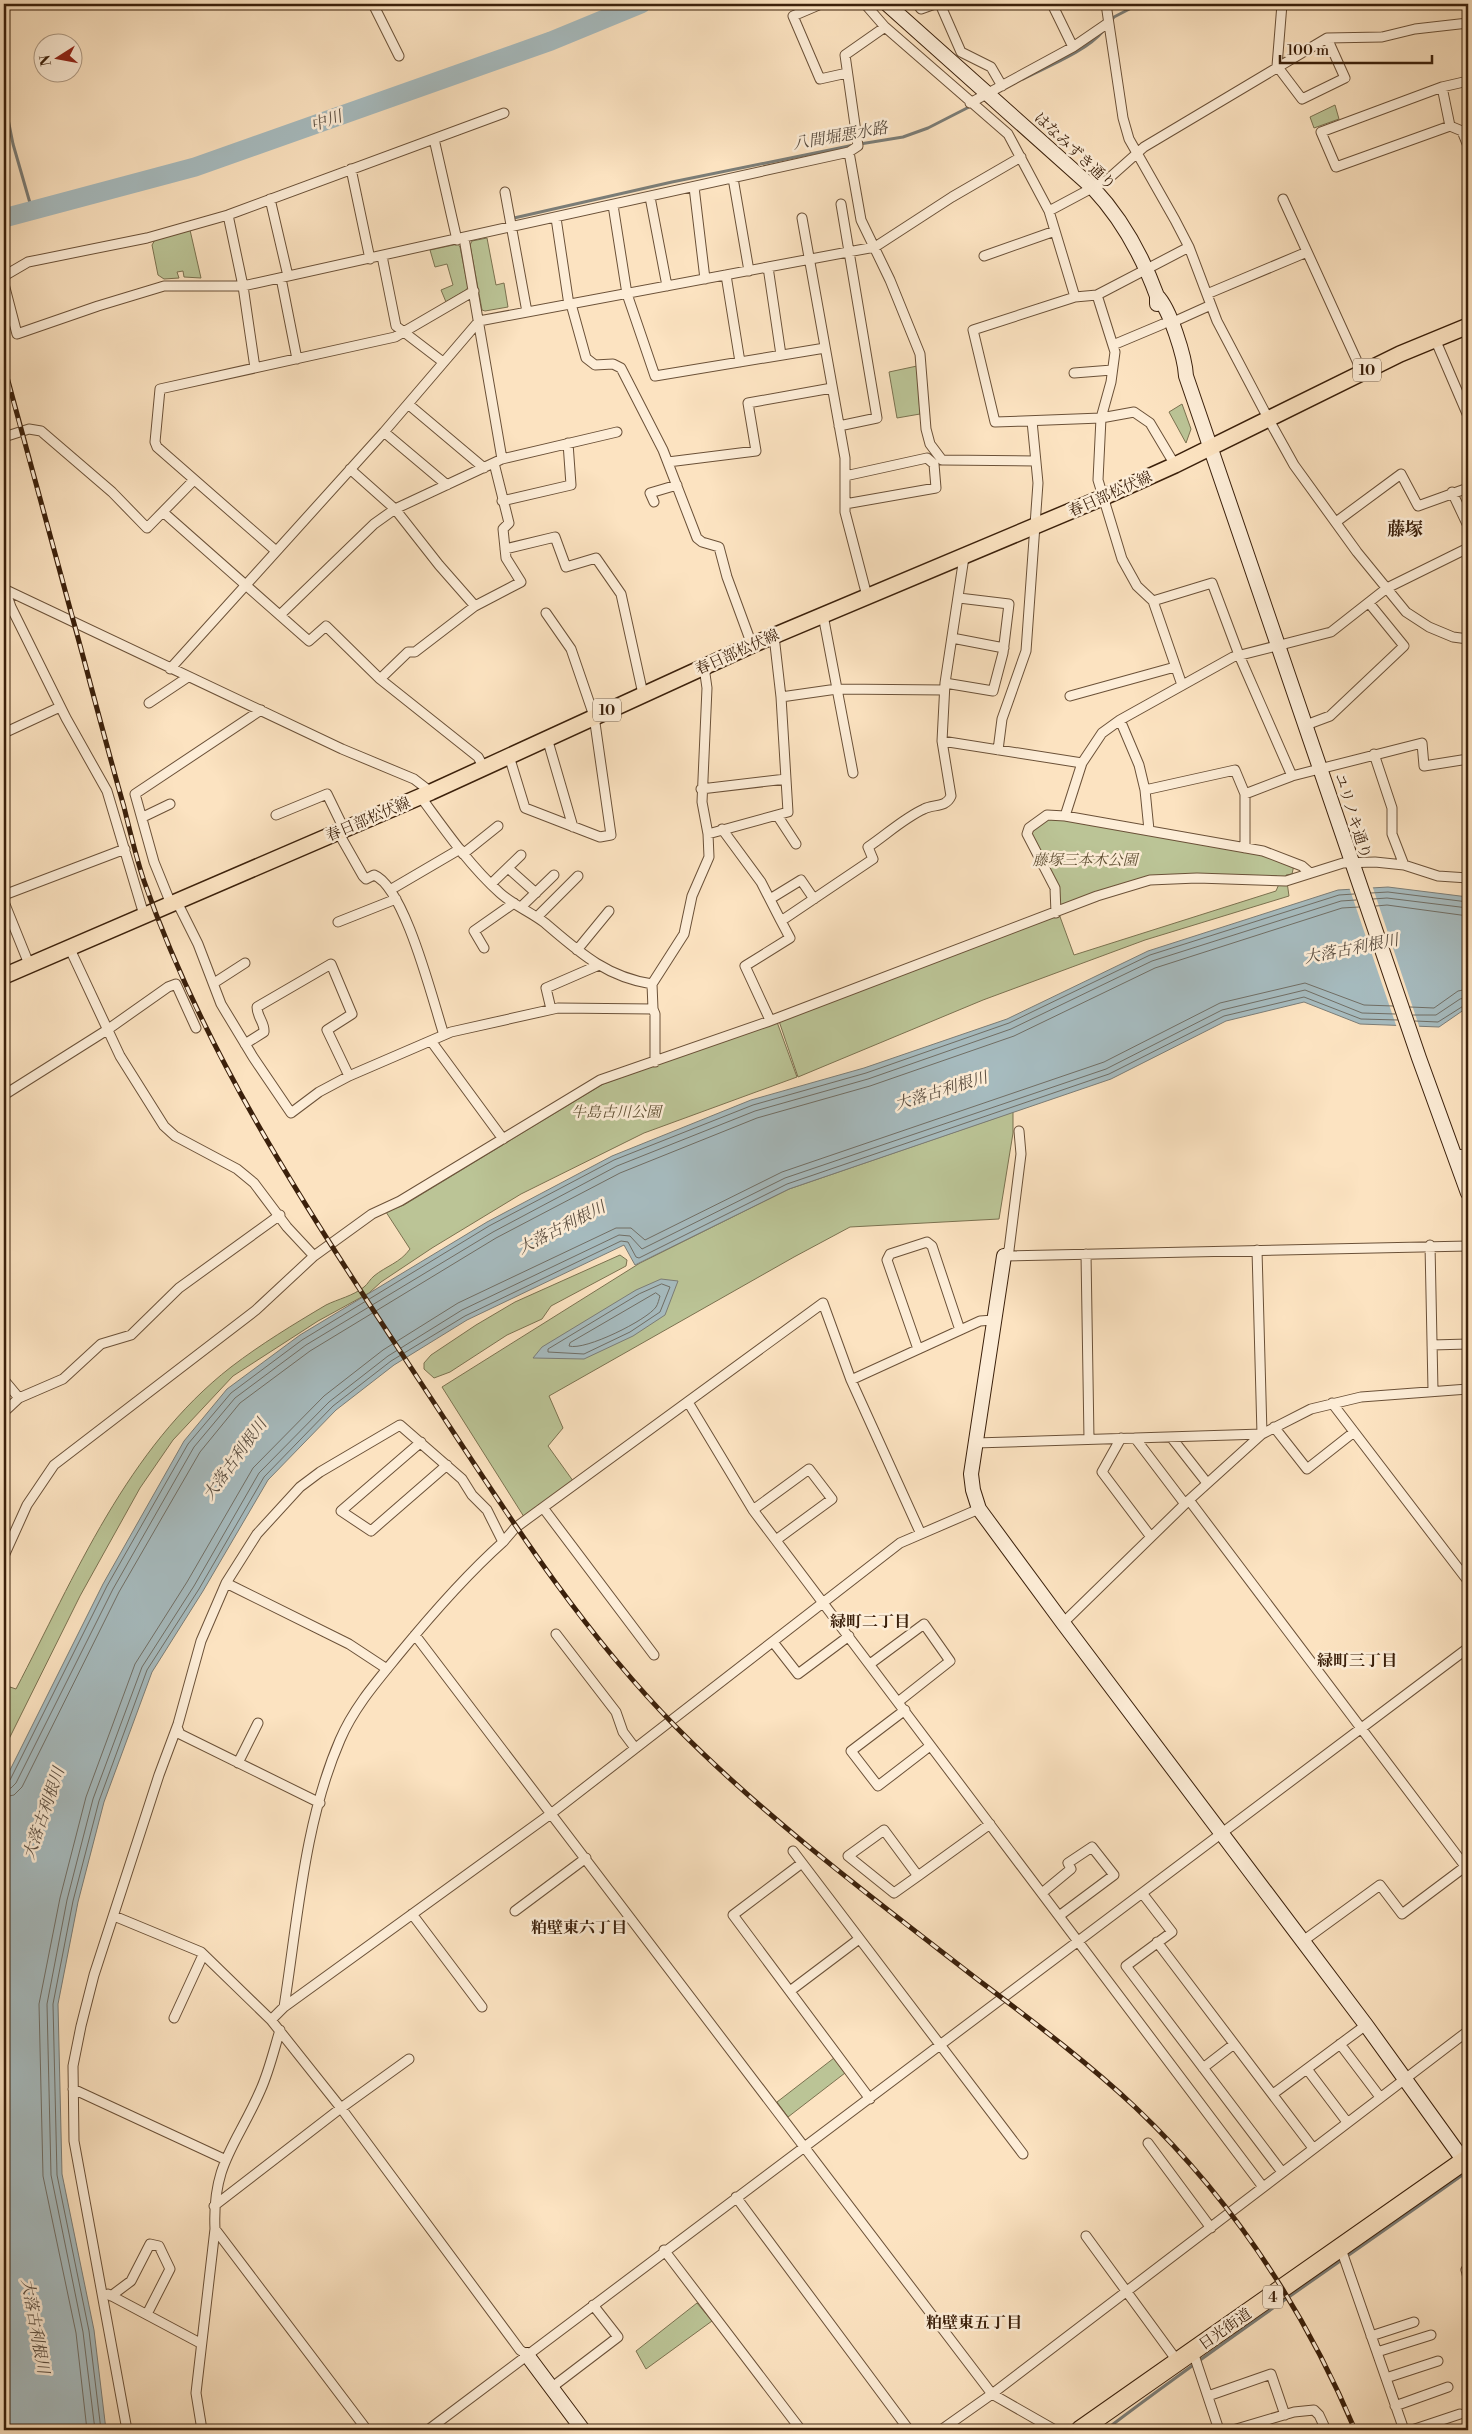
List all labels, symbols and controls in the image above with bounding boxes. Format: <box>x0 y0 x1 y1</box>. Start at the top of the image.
north arrow <box>32 32 82 82</box>
scale bar <box>1280 32 1432 64</box>
text: 100 m <box>1287 41 1329 60</box>
text: N <box>36 53 56 67</box>
water label: 中川 <box>308 106 347 136</box>
street label: はなみずき通り <box>1030 109 1120 194</box>
water label: 八間堀悪水路 <box>791 118 890 154</box>
road number: 10 <box>1353 358 1381 382</box>
street label: 春日部松伏線 <box>1065 467 1155 521</box>
district label: 藤塚 <box>1387 518 1423 541</box>
street label: 春日部松伏線 <box>692 625 782 679</box>
road number: 10 <box>593 698 621 722</box>
street label: ユリノキ通り <box>1330 771 1375 861</box>
street label: 春日部松伏線 <box>323 793 413 846</box>
park label: 藤塚三本木公園 <box>1032 851 1140 870</box>
water label: 大落古利根川 <box>1302 930 1402 968</box>
water label: 大落古利根川 <box>892 1067 992 1115</box>
park label: 牛島古川公園 <box>571 1103 664 1122</box>
water label: 大落古利根川 <box>514 1196 611 1259</box>
water label: 大落古利根川 <box>199 1413 272 1504</box>
district label: 緑町二丁目 <box>830 1612 910 1632</box>
district label: 緑町三丁目 <box>1317 1651 1397 1671</box>
water label: 大落古利根川 <box>19 1763 70 1862</box>
district label: 粕壁東六丁目 <box>531 1918 627 1938</box>
water label: 大落古利根川 <box>17 2277 54 2377</box>
road number: 4 <box>1263 2286 1283 2308</box>
street label: 日光街道 <box>1195 2304 1255 2354</box>
district label: 粕壁東五丁目 <box>926 2313 1022 2333</box>

